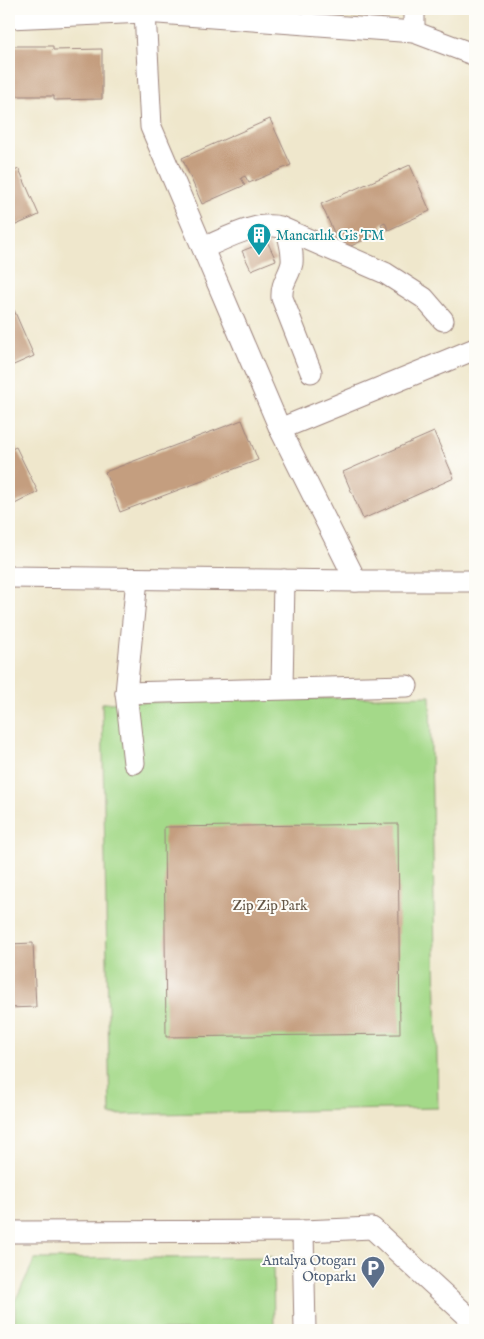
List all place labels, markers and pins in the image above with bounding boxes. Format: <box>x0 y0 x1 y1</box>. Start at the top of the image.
building icon: Mancarlık Gis TM <box>246 222 272 256</box>
place label: Mancarlık Gis TM <box>276 227 384 245</box>
place label: Antalya Otogarı Otoparkı <box>261 1252 356 1286</box>
parking icon: Antalya Otogarı Otoparkı <box>360 1255 386 1289</box>

